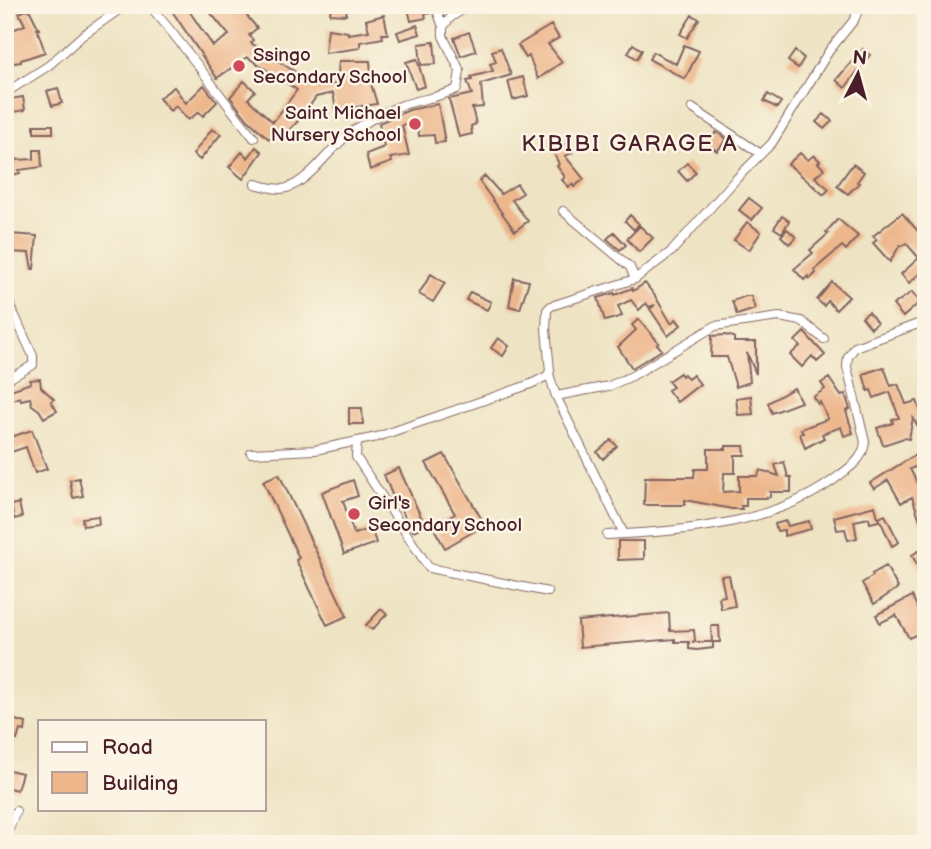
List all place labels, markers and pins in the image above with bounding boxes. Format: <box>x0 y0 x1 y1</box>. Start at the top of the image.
place label: Ssingo Secondary School <box>253 44 407 89</box>
marker: Ssingo Secondary School <box>231 58 247 74</box>
place label: Saint Michael Nursery School <box>271 102 401 147</box>
marker: Saint Michael Nursery School <box>407 116 423 132</box>
place label: Girl's Secondary School <box>368 492 522 537</box>
marker: Girl's Secondary School <box>346 506 362 522</box>

